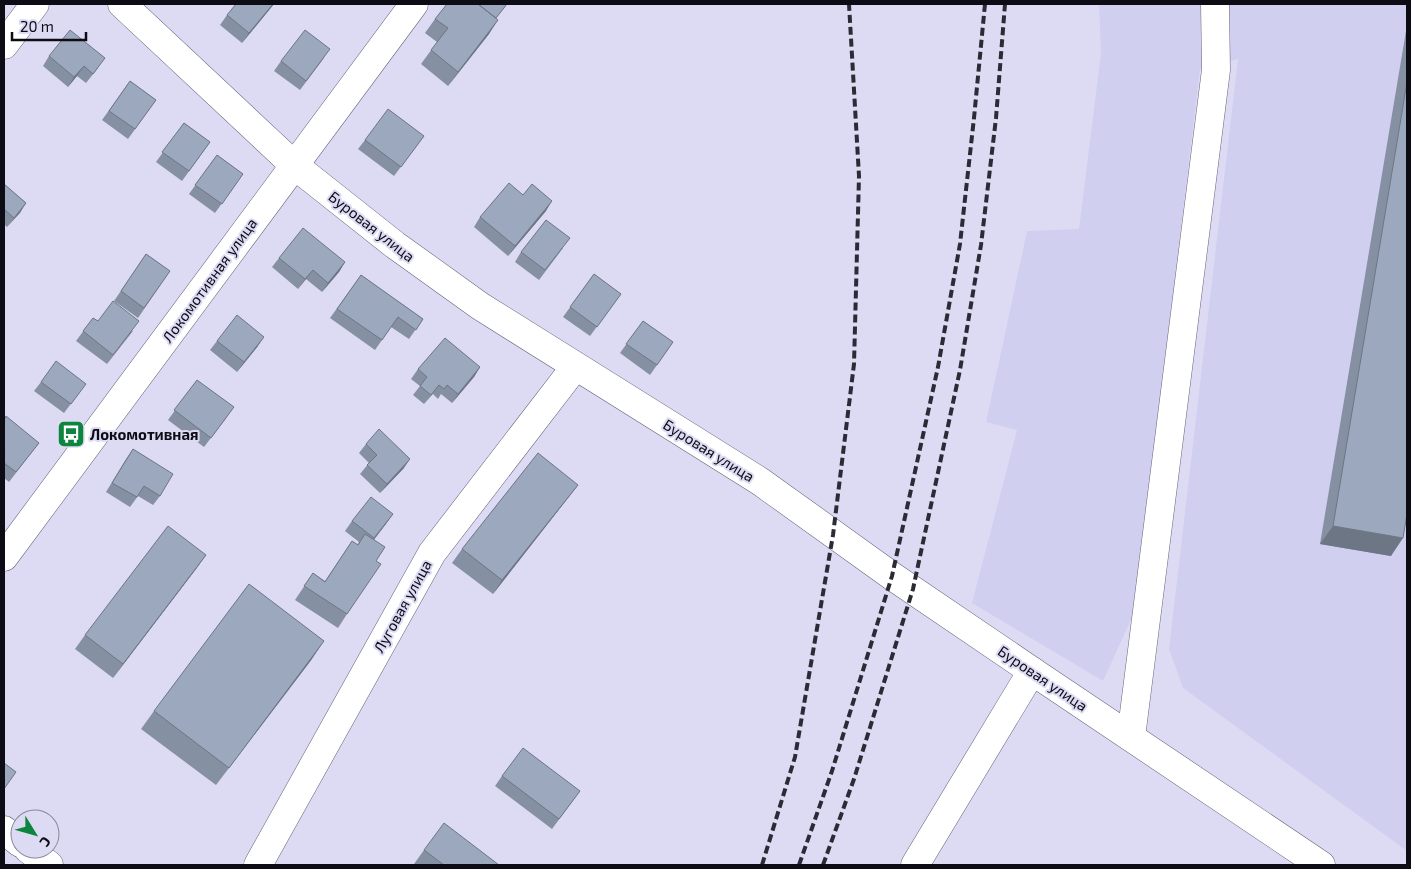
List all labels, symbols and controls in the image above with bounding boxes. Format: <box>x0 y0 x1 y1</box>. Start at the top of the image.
scale bar <box>12 10 86 42</box>
text: 20 m <box>20 17 54 35</box>
street label: Буровая улица <box>325 187 419 266</box>
street label: Локомотивная улица <box>158 214 261 346</box>
street label: Буровая улица <box>660 415 758 486</box>
bus stop icon: Локомотивная <box>56 419 86 449</box>
place label: Локомотивная <box>90 425 199 443</box>
street label: Луговая улица <box>369 557 436 656</box>
street label: Буровая улица <box>994 641 1091 715</box>
north arrow <box>10 809 60 859</box>
text: С <box>37 834 55 851</box>

